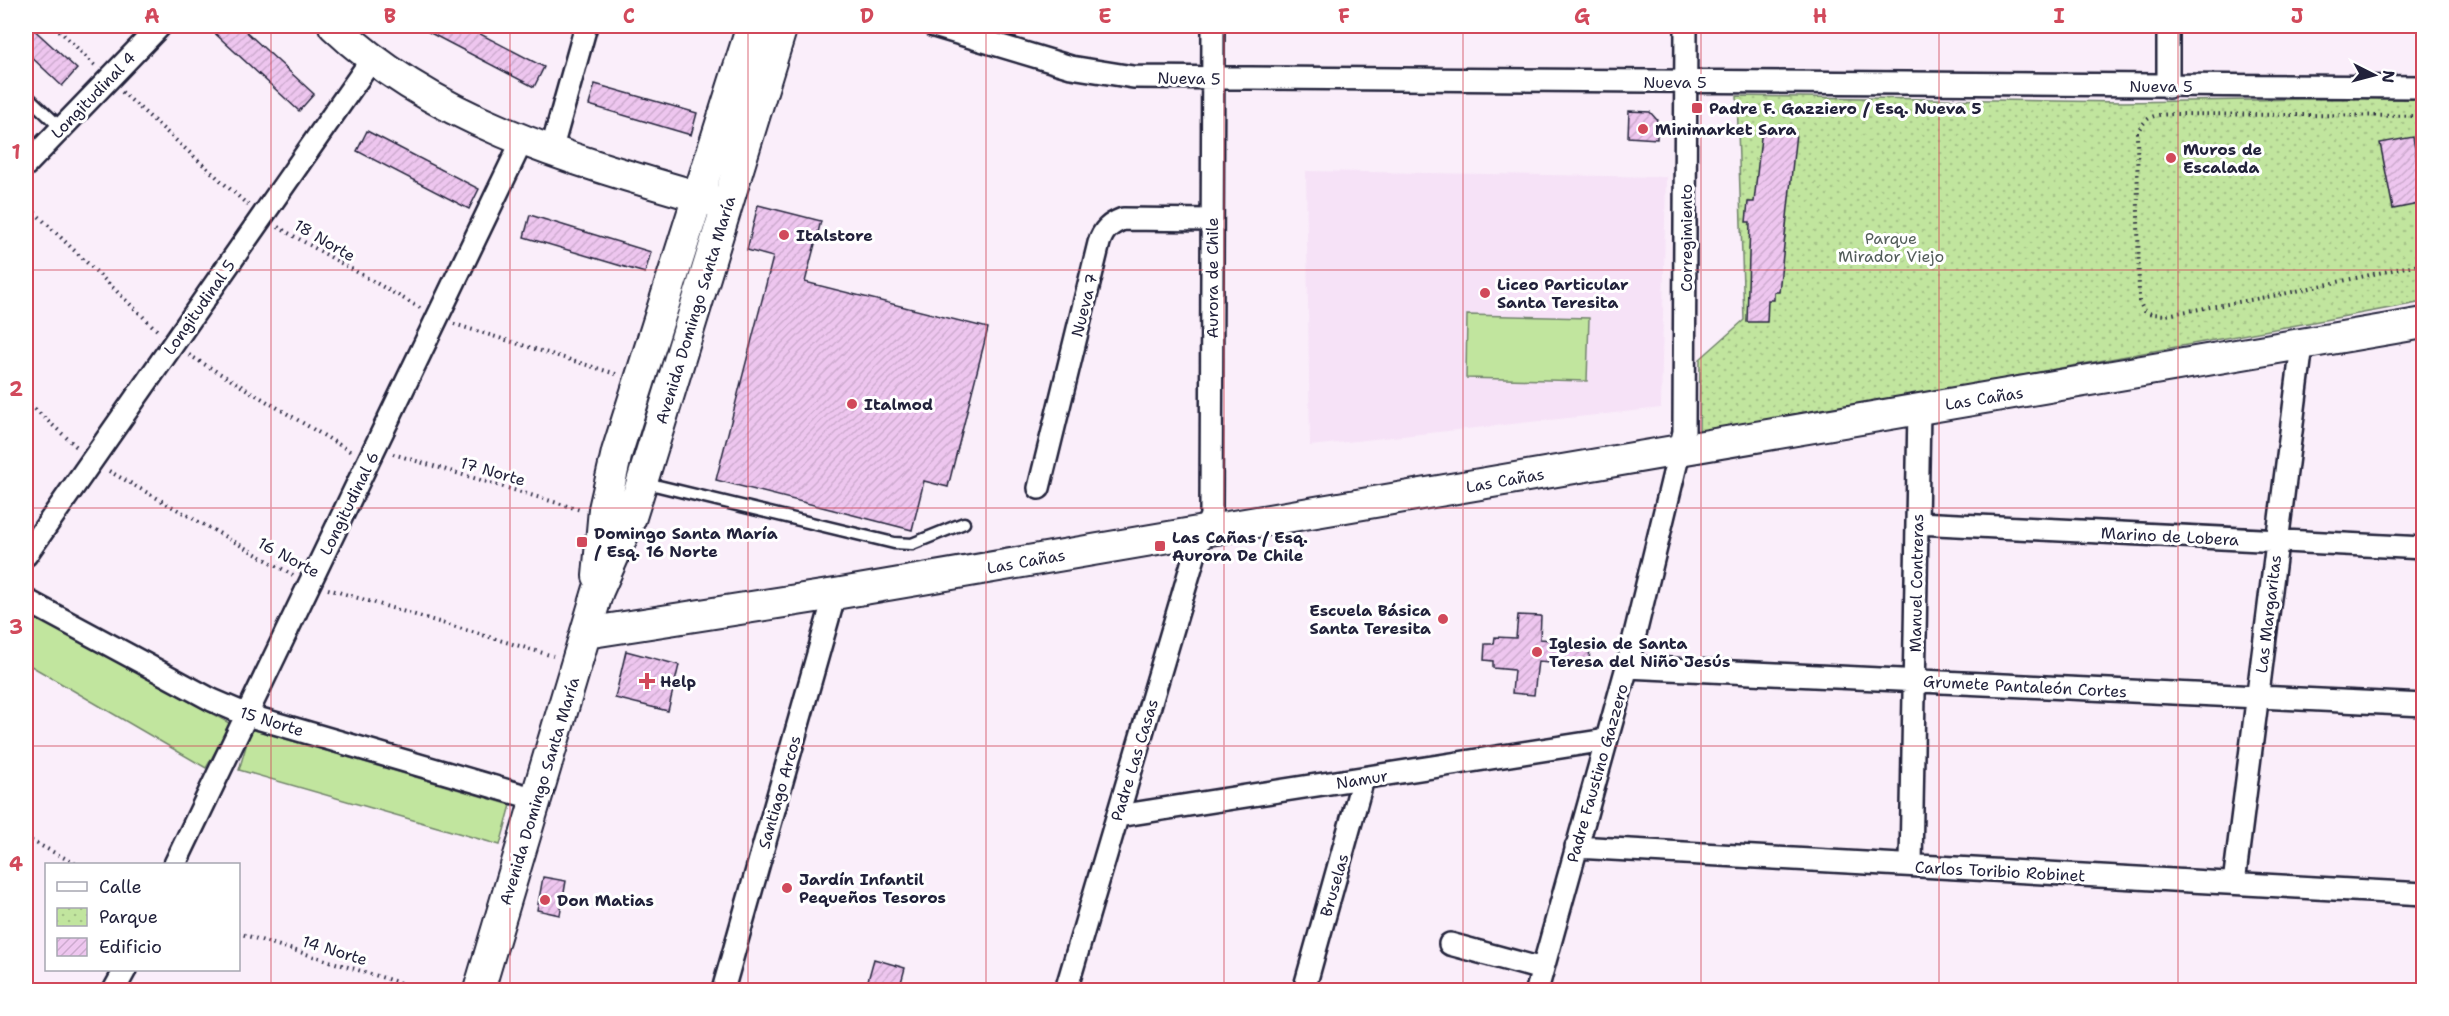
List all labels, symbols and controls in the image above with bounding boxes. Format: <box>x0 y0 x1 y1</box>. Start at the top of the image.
text: A <box>144 3 160 29</box>
text: B <box>384 3 396 29</box>
text: C <box>623 3 635 29</box>
text: D <box>860 3 874 29</box>
text: E <box>1098 3 1112 29</box>
text: F <box>1338 3 1350 29</box>
text: G <box>1574 3 1590 29</box>
text: H <box>1813 3 1827 29</box>
text: I <box>2053 3 2065 29</box>
text: J <box>2291 3 2304 29</box>
north arrow <box>2344 45 2404 105</box>
street label: Longitudinal 4 <box>47 47 140 143</box>
street label: Nueva 5 <box>1157 67 1221 90</box>
text: N <box>2377 69 2400 84</box>
street label: Nueva 5 <box>1643 72 1707 93</box>
street label: Nueva 5 <box>2129 76 2193 97</box>
place label: Padre F. Gazziero / Esq. Nueva 5 <box>1709 98 1981 119</box>
marker: Padre F. Gazziero / Esq. Nueva 5 <box>1690 101 1704 115</box>
place label: Minimarket Sara <box>1655 119 1797 140</box>
marker: Minimarket Sara <box>1636 122 1650 136</box>
text: 1 <box>11 139 21 165</box>
place label: Muros de Escalada <box>2183 139 2263 178</box>
marker: Muros de Escalada <box>2164 151 2178 165</box>
street label: Corregimiento <box>1676 184 1697 292</box>
street label: Avenida Domingo Santa María <box>651 194 740 427</box>
street label: 18 Norte <box>290 215 359 266</box>
street label: Aurora de Chile <box>1202 218 1223 338</box>
place label: Italstore <box>796 225 873 246</box>
marker: Italstore <box>777 228 791 242</box>
park label: Parque Mirador Viejo <box>1838 228 1944 267</box>
street label: Longitudinal 5 <box>159 256 240 359</box>
street label: Nueva 7 <box>1066 271 1103 339</box>
place label: Liceo Particular Santa Teresita <box>1497 274 1629 313</box>
marker: Liceo Particular Santa Teresita <box>1478 286 1492 300</box>
text: 2 <box>9 376 23 402</box>
street label: Las Cañas <box>1943 382 2025 415</box>
place label: Italmod <box>864 394 933 415</box>
marker: Italmod <box>845 397 859 411</box>
street label: Longitudinal 6 <box>315 448 384 559</box>
street label: 17 Norte <box>458 452 528 491</box>
street label: Las Cañas <box>1464 463 1546 498</box>
street label: Manuel Contreras <box>1905 513 1928 652</box>
street label: Marino de Lobera <box>2100 522 2240 551</box>
place label: Domingo Santa María / Esq. 16 Norte <box>594 523 778 562</box>
place label: Las Cañas / Esq. Aurora De Chile <box>1172 527 1308 566</box>
street label: 16 Norte <box>254 532 323 582</box>
marker: Domingo Santa María / Esq. 16 Norte <box>575 535 589 549</box>
marker: Las Cañas / Esq. Aurora De Chile <box>1153 539 1167 553</box>
street label: Las Cañas <box>985 544 1067 579</box>
street label: Las Margaritas <box>2251 554 2286 674</box>
place label: Escuela Básica Santa Teresita <box>1309 600 1431 639</box>
marker: Escuela Básica Santa Teresita <box>1436 612 1450 626</box>
text: 3 <box>9 614 23 640</box>
place label: Iglesia de Santa Teresa del Niño Jesús <box>1549 633 1730 672</box>
marker: Iglesia de Santa Teresa del Niño Jesús <box>1530 645 1544 659</box>
place label: Help <box>660 671 696 692</box>
street label: Grumete Pantaleón Cortes <box>1922 671 2128 702</box>
marker: Help <box>638 672 656 690</box>
street label: Avenida Domingo Santa María <box>495 675 584 908</box>
street label: Padre Faustino Gazzero <box>1562 681 1633 865</box>
street label: Padre Las Casas <box>1106 697 1163 824</box>
street label: 15 Norte <box>237 702 306 741</box>
street label: Santiago Arcos <box>753 733 806 851</box>
street label: Namur <box>1335 765 1390 794</box>
text: 4 <box>9 851 23 877</box>
street label: Bruselas <box>1315 851 1354 919</box>
street label: Carlos Toribio Robinet <box>1914 857 2086 886</box>
legend <box>45 863 240 971</box>
place label: Jardín Infantil Pequeños Tesoros <box>799 869 946 908</box>
text: Calle <box>99 875 142 899</box>
marker: Jardín Infantil Pequeños Tesoros <box>780 881 794 895</box>
place label: Don Matias <box>557 890 654 911</box>
marker: Don Matias <box>538 893 552 907</box>
text: Parque <box>99 905 158 929</box>
street label: 14 Norte <box>300 931 370 970</box>
text: Edificio <box>99 935 162 959</box>

